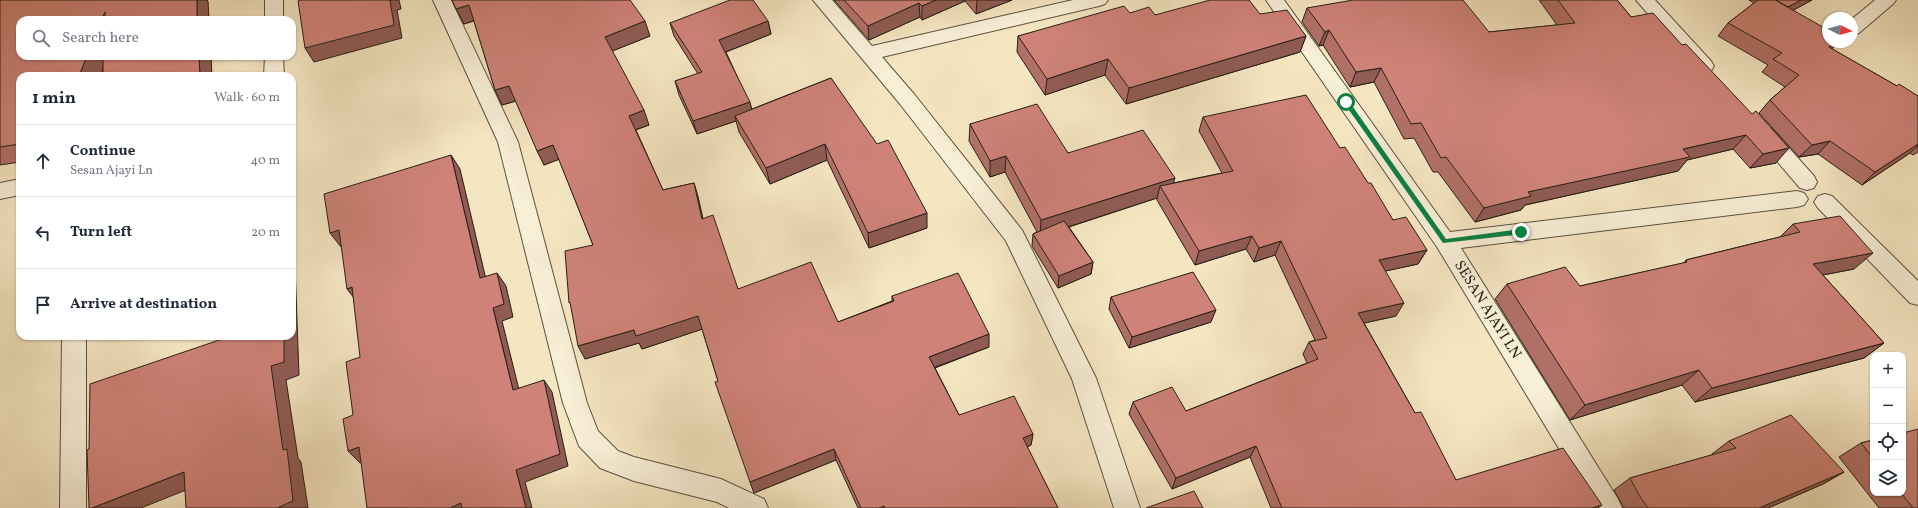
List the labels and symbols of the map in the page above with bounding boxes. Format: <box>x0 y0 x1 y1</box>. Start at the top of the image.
north arrow <box>1822 12 1858 48</box>
route start <box>1337 93 1355 111</box>
route end <box>1512 223 1530 241</box>
street label: SESAN AJAYI LN <box>1448 257 1526 363</box>

